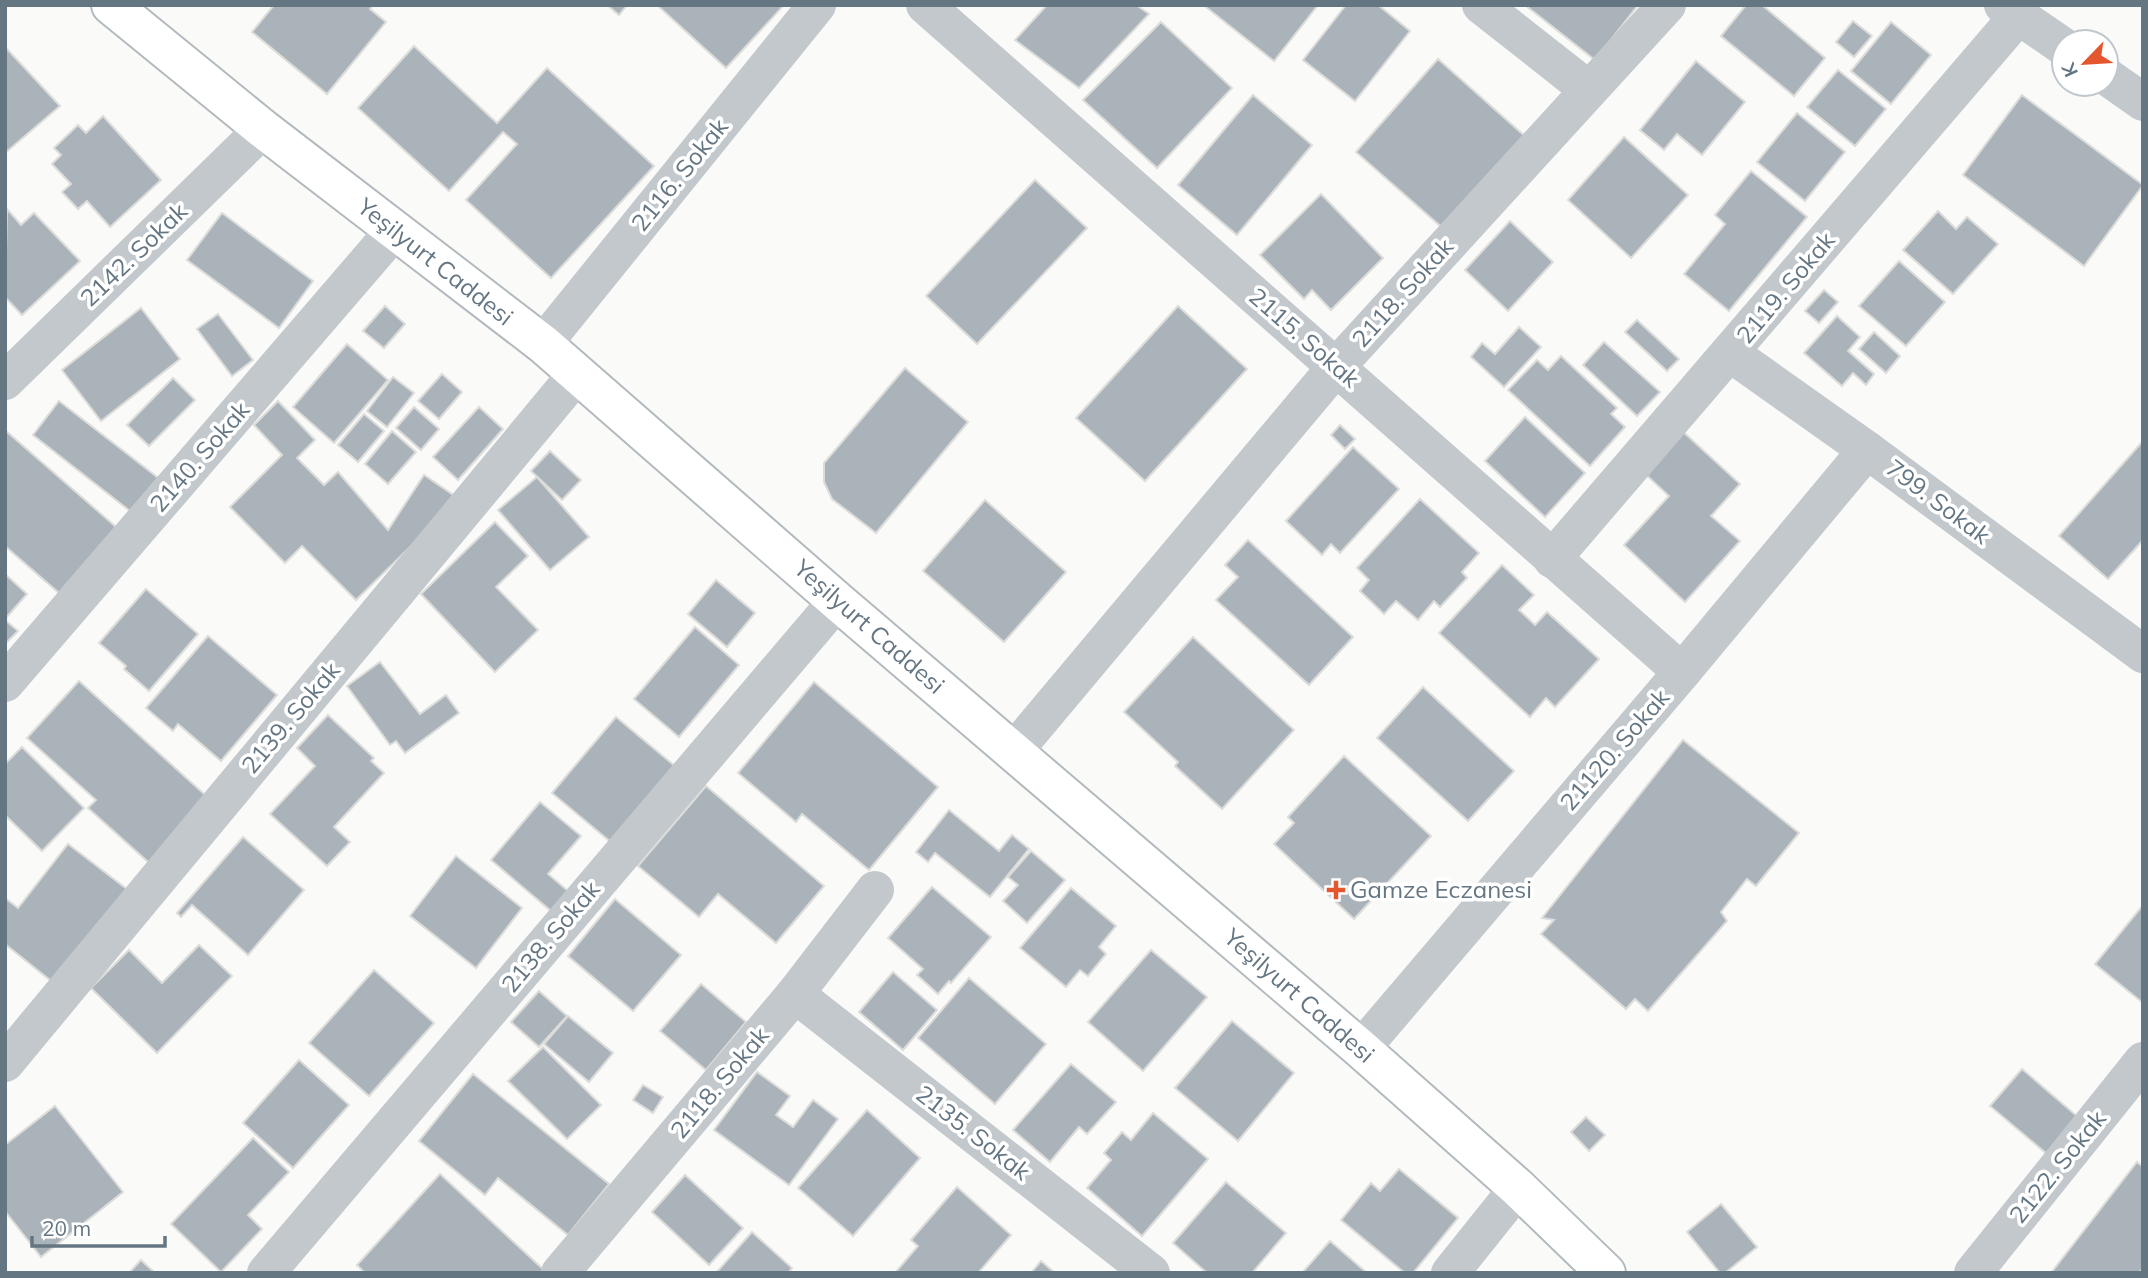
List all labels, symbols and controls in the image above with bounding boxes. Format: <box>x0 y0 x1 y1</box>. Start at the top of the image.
north arrow <box>2050 28 2120 98</box>
text: K <box>2055 58 2083 81</box>
street label: 2116. Sokak <box>624 111 734 237</box>
street label: Yeşilyurt Caddesi <box>351 190 520 331</box>
street label: 2142. Sokak <box>74 195 193 313</box>
street label: 2119. Sokak <box>1730 225 1841 349</box>
street label: 2118. Sokak <box>1345 231 1460 353</box>
street label: 2115. Sokak <box>1243 281 1367 394</box>
street label: 2140. Sokak <box>143 394 256 518</box>
street label: 799. Sokak <box>1881 452 1997 550</box>
street label: Yeşilyurt Caddesi <box>788 552 951 700</box>
street label: 2139. Sokak <box>235 655 346 779</box>
street label: 21120. Sokak <box>1553 682 1676 816</box>
street label: 2138. Sokak <box>495 874 606 998</box>
place label: Gamze Eczanesi <box>1350 874 1532 904</box>
marker: Gamze Eczanesi <box>1328 882 1344 898</box>
street label: Yeşilyurt Caddesi <box>1218 921 1381 1069</box>
street label: 2118. Sokak <box>664 1020 775 1144</box>
street label: 2135. Sokak <box>910 1078 1037 1187</box>
street label: 2122. Sokak <box>2002 1103 2112 1229</box>
scale bar <box>32 1204 164 1248</box>
text: 20 m <box>42 1215 91 1241</box>

